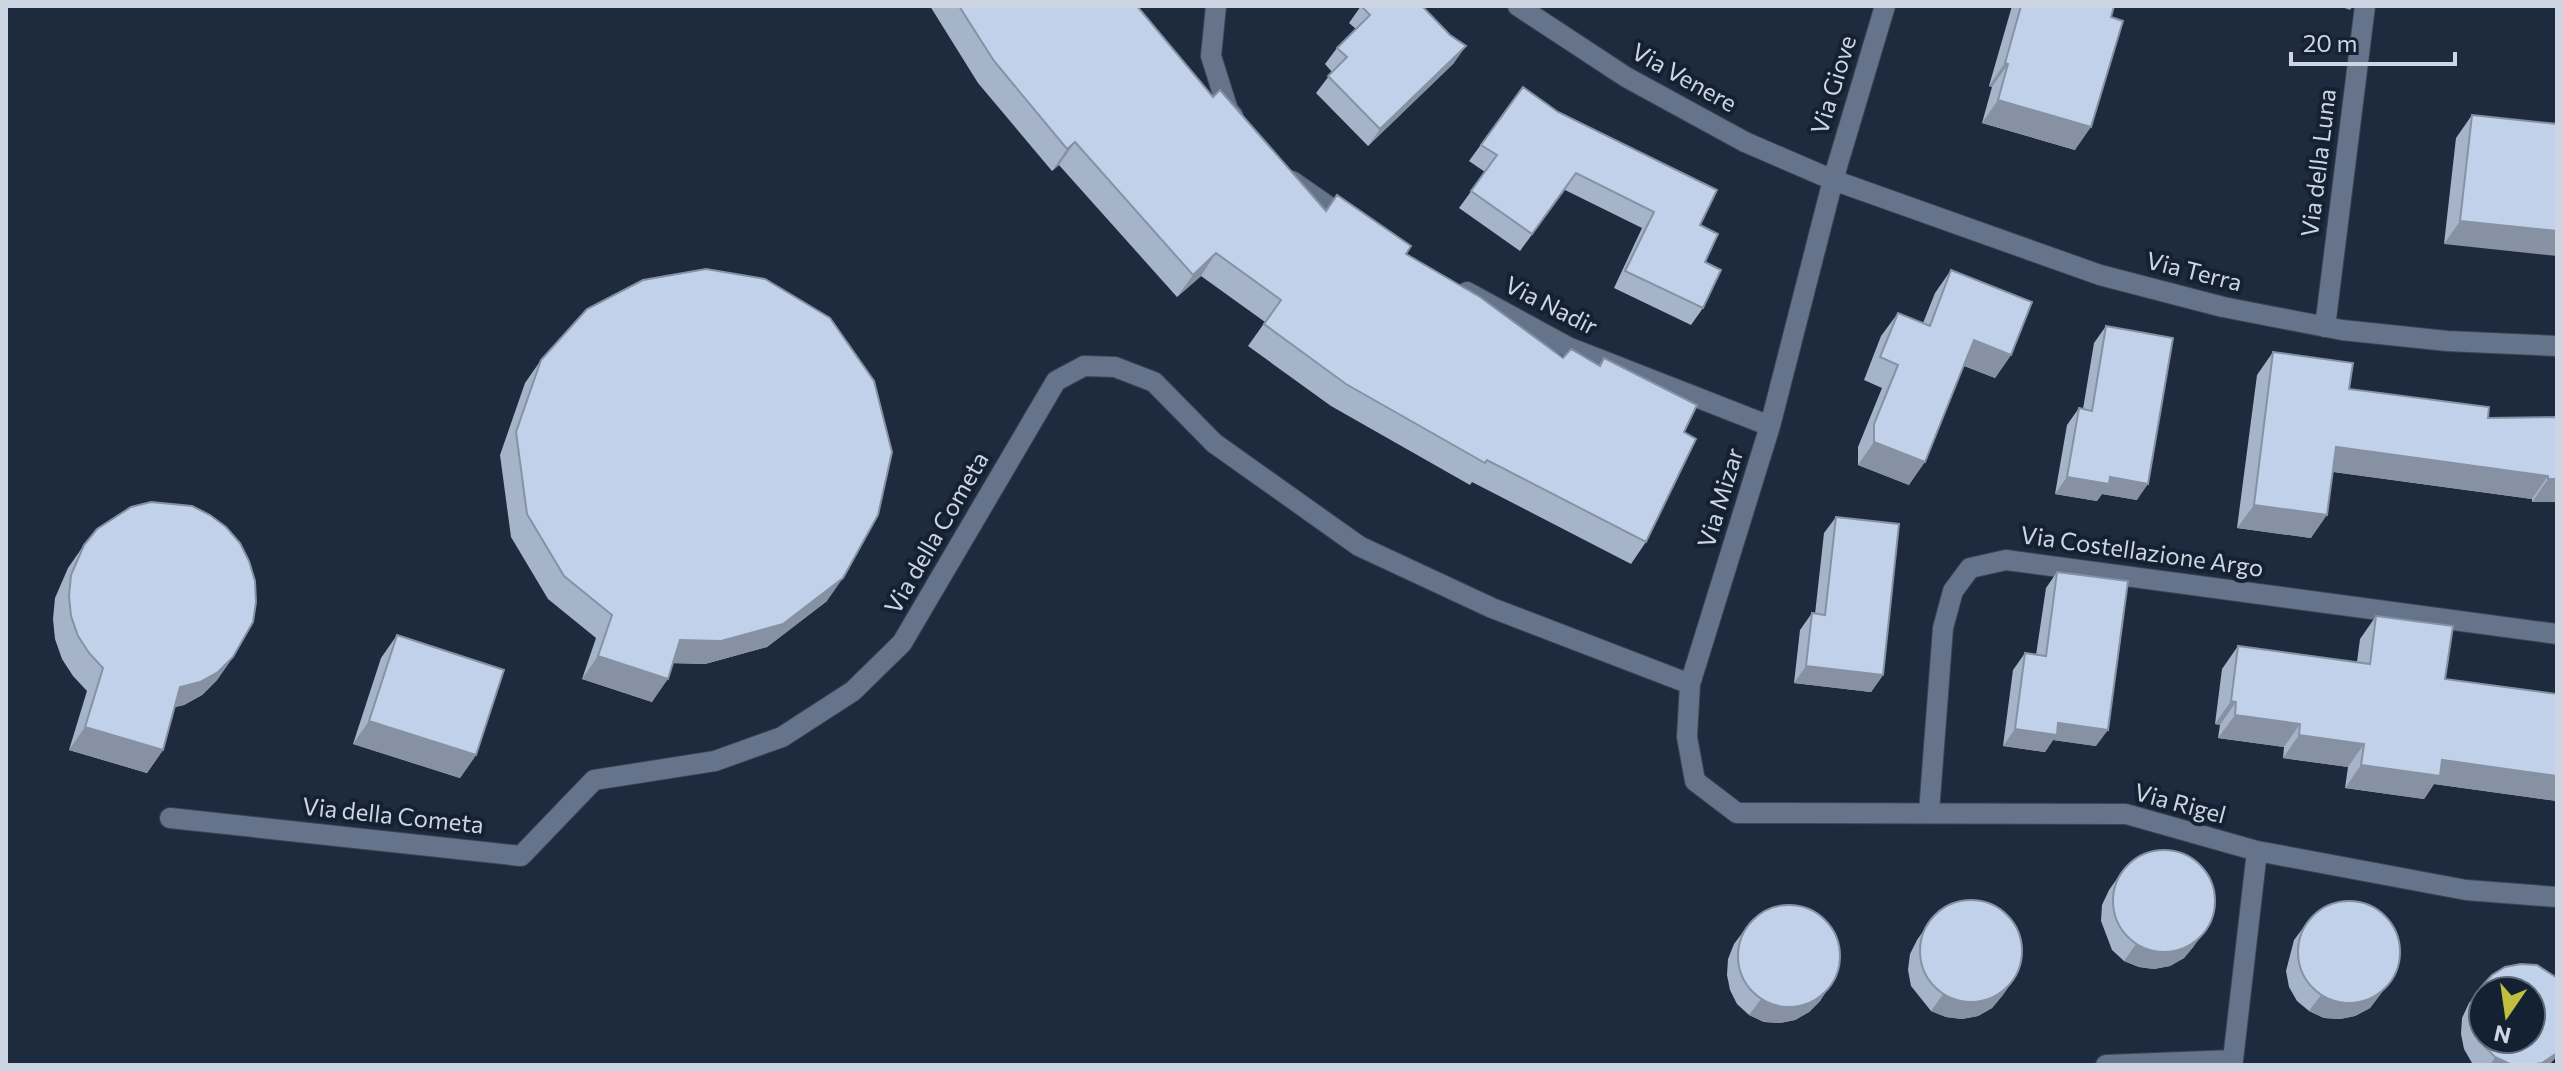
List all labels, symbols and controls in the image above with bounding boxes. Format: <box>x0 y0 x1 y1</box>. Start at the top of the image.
scale bar <box>2291 16 2455 66</box>
text: 20 m <box>2303 28 2357 57</box>
street label: Via Giove <box>1804 32 1861 138</box>
street label: Via Venere <box>1627 36 1742 117</box>
street label: Via della Luna <box>2294 87 2341 239</box>
street label: Via Terra <box>2144 245 2245 296</box>
street label: Via Nadir <box>1501 269 1603 340</box>
street label: Via Mizar <box>1691 444 1749 551</box>
street label: Via della Cometa <box>878 446 994 618</box>
street label: Via Costellazione Argo <box>2019 519 2266 582</box>
street label: Via Rigel <box>2131 776 2229 829</box>
street label: Via della Cometa <box>301 791 485 838</box>
north arrow <box>2467 975 2547 1055</box>
text: N <box>2491 1020 2513 1050</box>

